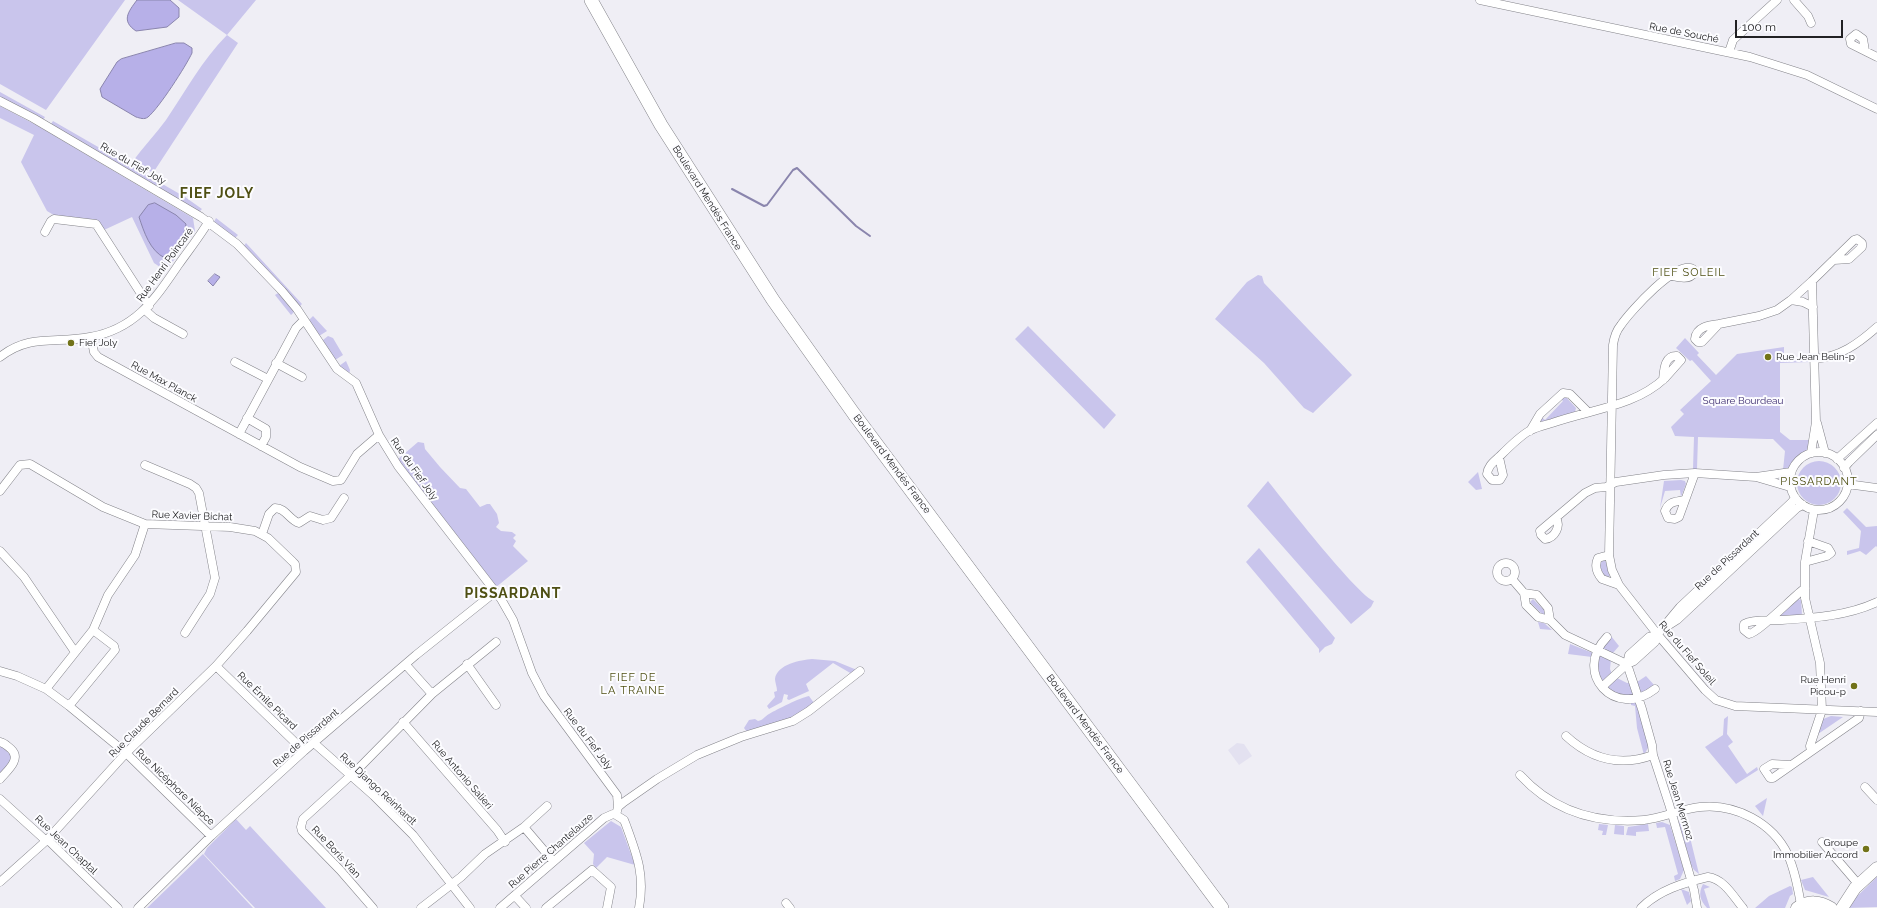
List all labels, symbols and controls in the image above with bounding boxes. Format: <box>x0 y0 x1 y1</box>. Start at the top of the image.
scale bar <box>1737 12 1845 38</box>
street label: Rue de Souché <box>1648 20 1720 46</box>
text: 100 m <box>1742 20 1776 34</box>
street label: Rue du Fief Joly <box>98 140 168 188</box>
street label: Boulevard Mendès France <box>670 143 744 253</box>
district label: FIEF JOLY <box>180 186 254 202</box>
street label: Rue Henri Poincaré <box>134 226 196 304</box>
district label: FIEF SOLEIL <box>1652 266 1726 280</box>
place label: Fief Joly <box>79 337 117 349</box>
marker: Fief Joly <box>66 338 76 348</box>
place label: Rue Jean Belin-p <box>1776 351 1855 363</box>
marker: Rue Jean Belin-p <box>1763 352 1773 362</box>
street label: Rue Max Planck <box>129 359 199 405</box>
park label: Square Bourdeau <box>1703 395 1783 407</box>
street label: Boulevard Mendès France <box>851 412 933 516</box>
street label: Rue du Fief Joly <box>388 435 440 503</box>
district label: PISSARDANT <box>1780 475 1858 489</box>
street label: Rue Xavier Bichat <box>151 509 233 523</box>
street label: Rue de Pissardant <box>1693 527 1761 593</box>
district label: PISSARDANT <box>465 586 561 602</box>
street label: Rue du Fief Soleil <box>1656 619 1718 687</box>
street label: Rue Émile Picard <box>235 669 299 733</box>
district label: FIEF DE LA TRAINE <box>601 671 665 697</box>
street label: Boulevard Mendès France <box>1044 672 1126 776</box>
place label: Rue Henri Picou-p <box>1801 674 1846 698</box>
marker: Rue Henri Picou-p <box>1849 681 1859 691</box>
street label: Rue Claude Bernard <box>107 686 181 760</box>
street label: Rue de Pissardant <box>271 706 341 770</box>
street label: Rue du Fief Joly <box>561 706 615 772</box>
street label: Rue Antonio Salieri <box>429 738 495 812</box>
street label: Rue Nicéphore Nièpce <box>133 746 217 828</box>
street label: Rue Django Reinhardt <box>337 750 419 828</box>
street label: Rue Jean Mermoz <box>1660 758 1696 842</box>
street label: Rue Pierre Chantelauze <box>506 811 596 891</box>
street label: Rue Jean Chaptal <box>32 813 100 877</box>
street label: Rue Boris Vian <box>309 824 363 880</box>
place label: Groupe Immobilier Accord <box>1773 837 1858 860</box>
marker: Groupe Immobilier Accord <box>1861 844 1871 854</box>

